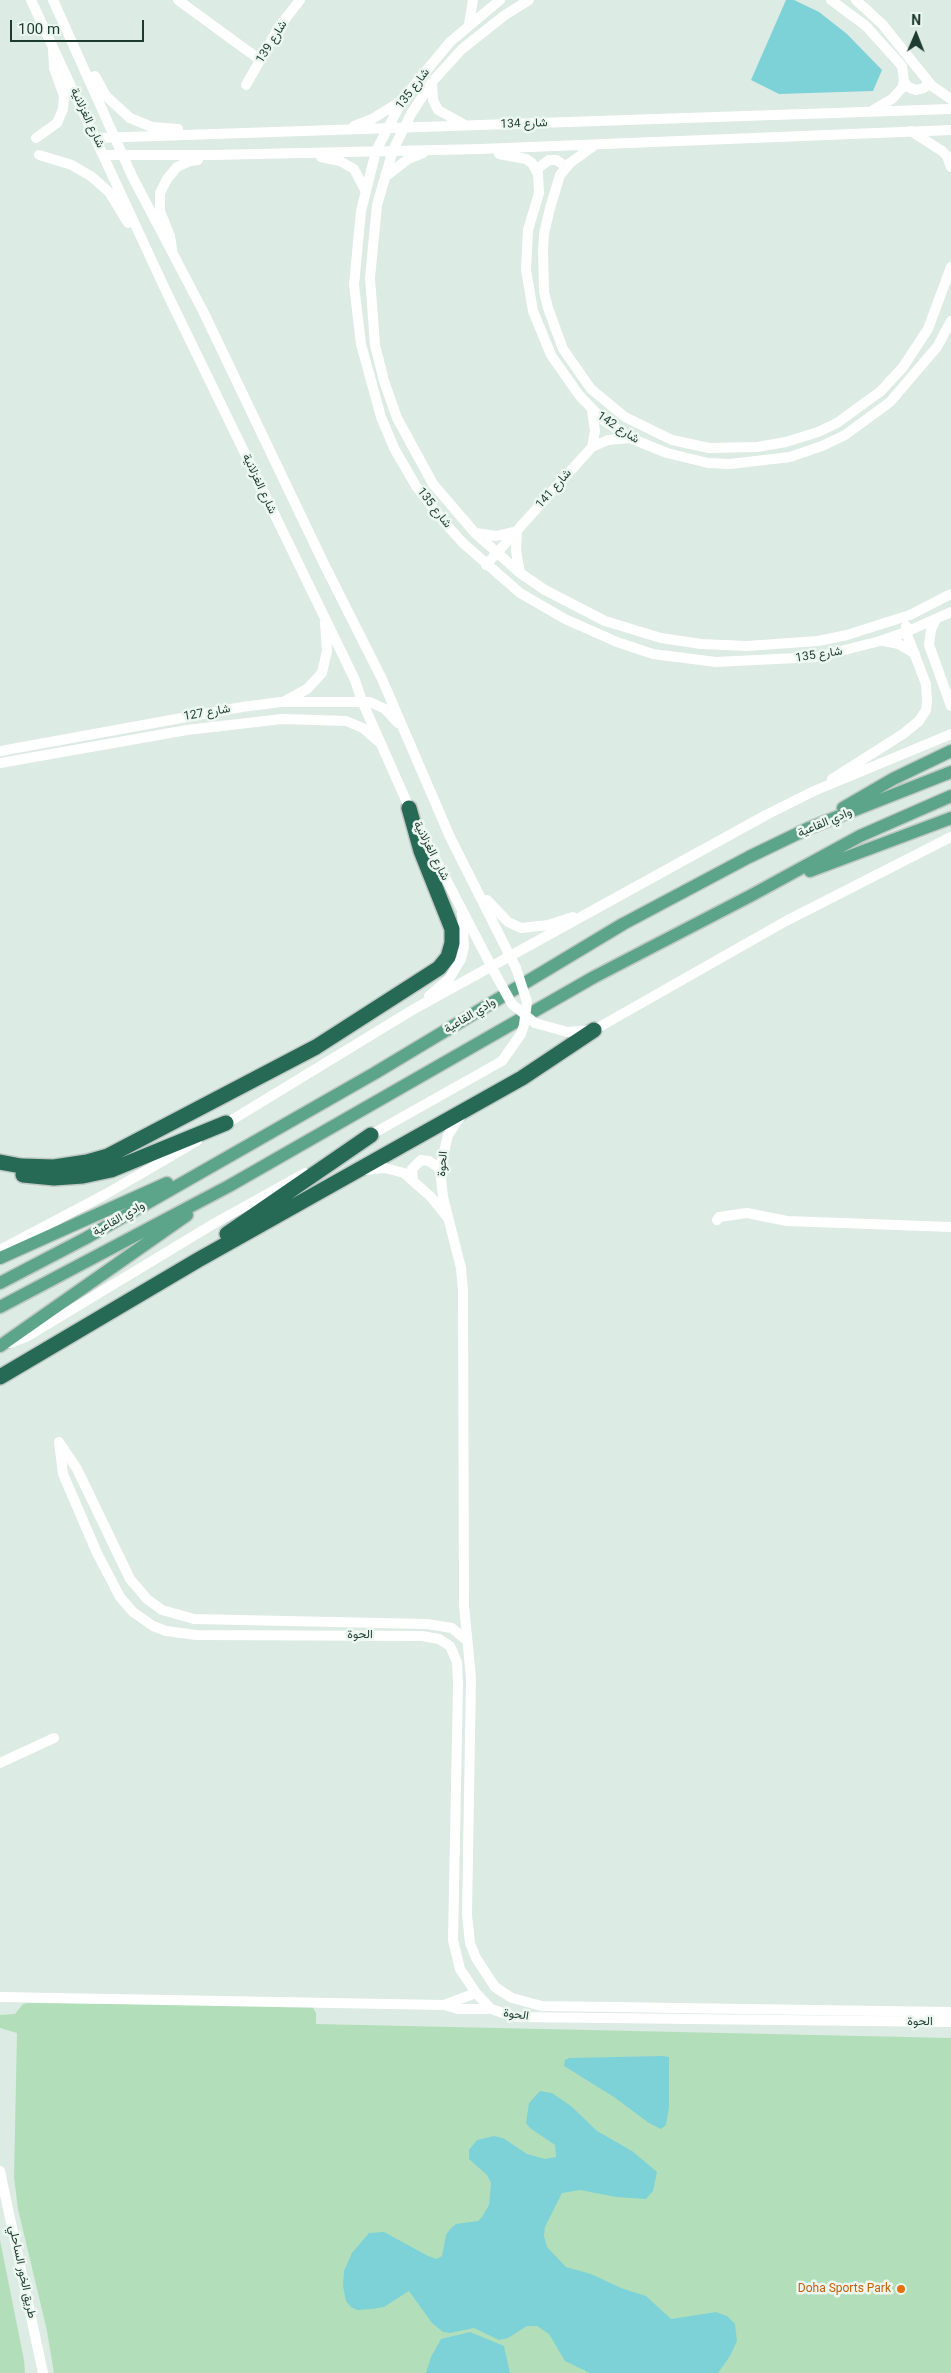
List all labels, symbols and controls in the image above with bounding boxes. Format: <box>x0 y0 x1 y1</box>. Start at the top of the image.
scale bar <box>12 10 146 42</box>
north arrow <box>891 10 941 60</box>
text: N <box>911 12 921 28</box>
street label: شارع 139 <box>253 18 291 66</box>
text: 100 m <box>18 20 60 38</box>
street label: شارع 135 <box>393 66 433 112</box>
street label: شارع الغزلانية <box>67 86 107 150</box>
street label: شارع 134 <box>500 116 548 132</box>
street label: شارع 142 <box>594 409 642 447</box>
street label: شارع الغزلانية <box>239 452 279 516</box>
street label: شارع 141 <box>533 466 575 512</box>
street label: شارع 135 <box>414 485 454 531</box>
street label: شارع 135 <box>794 644 844 666</box>
street label: شارع 127 <box>182 702 232 724</box>
street label: وادي القاعية <box>796 805 854 841</box>
street label: شارع الغزلانية <box>410 819 452 883</box>
street label: وادي القاعية <box>442 995 498 1037</box>
street label: الحوة <box>435 1151 451 1177</box>
street label: وادي القاعية <box>91 1198 147 1240</box>
street label: الحوة <box>347 1628 373 1642</box>
street label: الحوة <box>502 2006 530 2024</box>
street label: الحوة <box>907 2015 933 2029</box>
street label: طريق الخور الساحلي <box>5 2224 39 2320</box>
place label: Doha Sports Park <box>798 2282 891 2296</box>
marker: Doha Sports Park <box>895 2283 907 2295</box>

